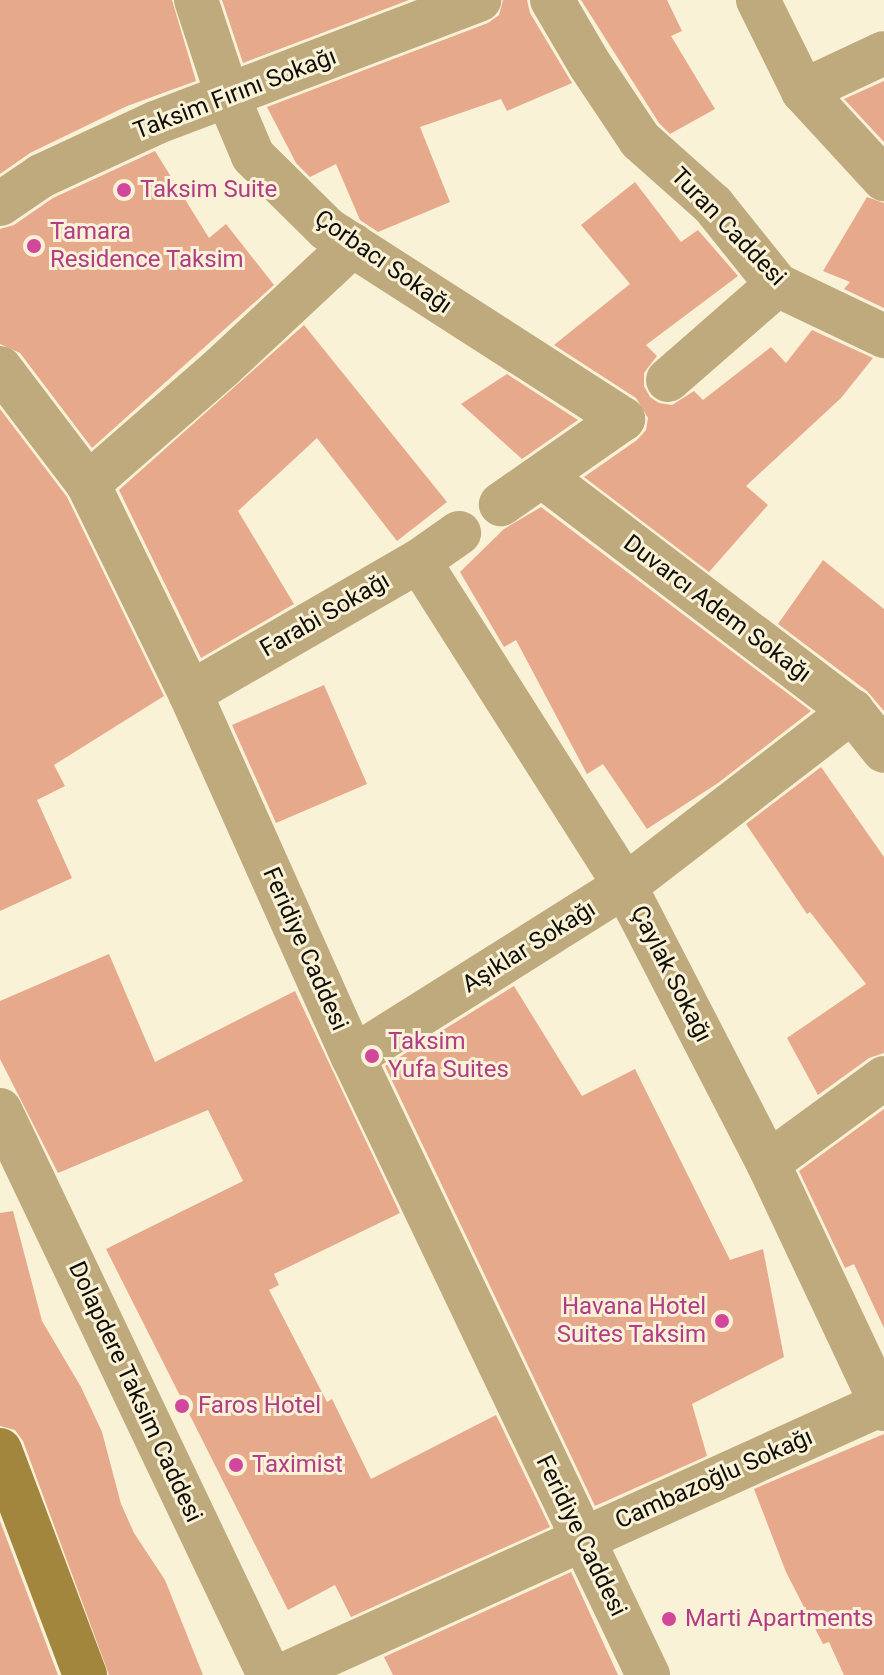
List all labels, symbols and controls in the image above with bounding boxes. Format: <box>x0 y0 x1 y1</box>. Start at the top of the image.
street label: Taksim Fırını Sokağı <box>130 42 340 146</box>
street label: Turan Caddesi <box>664 162 792 292</box>
place label: Taksim Suite <box>140 176 277 204</box>
marker: Taksim Suite <box>115 181 133 199</box>
street label: Çorbacı Sokağı <box>309 204 457 320</box>
place label: Tamara Residence Taksim <box>50 218 244 274</box>
marker: Tamara Residence Taksim <box>25 237 43 255</box>
street label: Duvarcı Adem Sokağı <box>618 529 816 689</box>
street label: Farabi Sokağı <box>255 566 395 664</box>
street label: Feridiye Caddesi <box>256 863 354 1035</box>
street label: Aşıklar Sokağı <box>457 895 601 999</box>
street label: Çaylak Sokağı <box>624 901 718 1047</box>
place label: Taksim Yufa Suites <box>388 1028 509 1084</box>
marker: Taksim Yufa Suites <box>363 1047 381 1065</box>
street label: Dolapdere Taksim Caddesi <box>62 1257 208 1527</box>
place label: Havana Hotel Suites Taksim <box>556 1293 706 1349</box>
marker: Havana Hotel Suites Taksim <box>713 1312 731 1330</box>
place label: Faros Hotel <box>198 1392 321 1420</box>
marker: Faros Hotel <box>173 1397 191 1415</box>
street label: Cambazoğlu Sokağı <box>611 1423 817 1535</box>
place label: Taximist <box>252 1451 343 1479</box>
street label: Feridiye Caddesi <box>530 1451 632 1621</box>
marker: Taximist <box>227 1456 245 1474</box>
place label: Marti Apartments <box>685 1605 873 1633</box>
marker: Marti Apartments <box>660 1610 678 1628</box>

